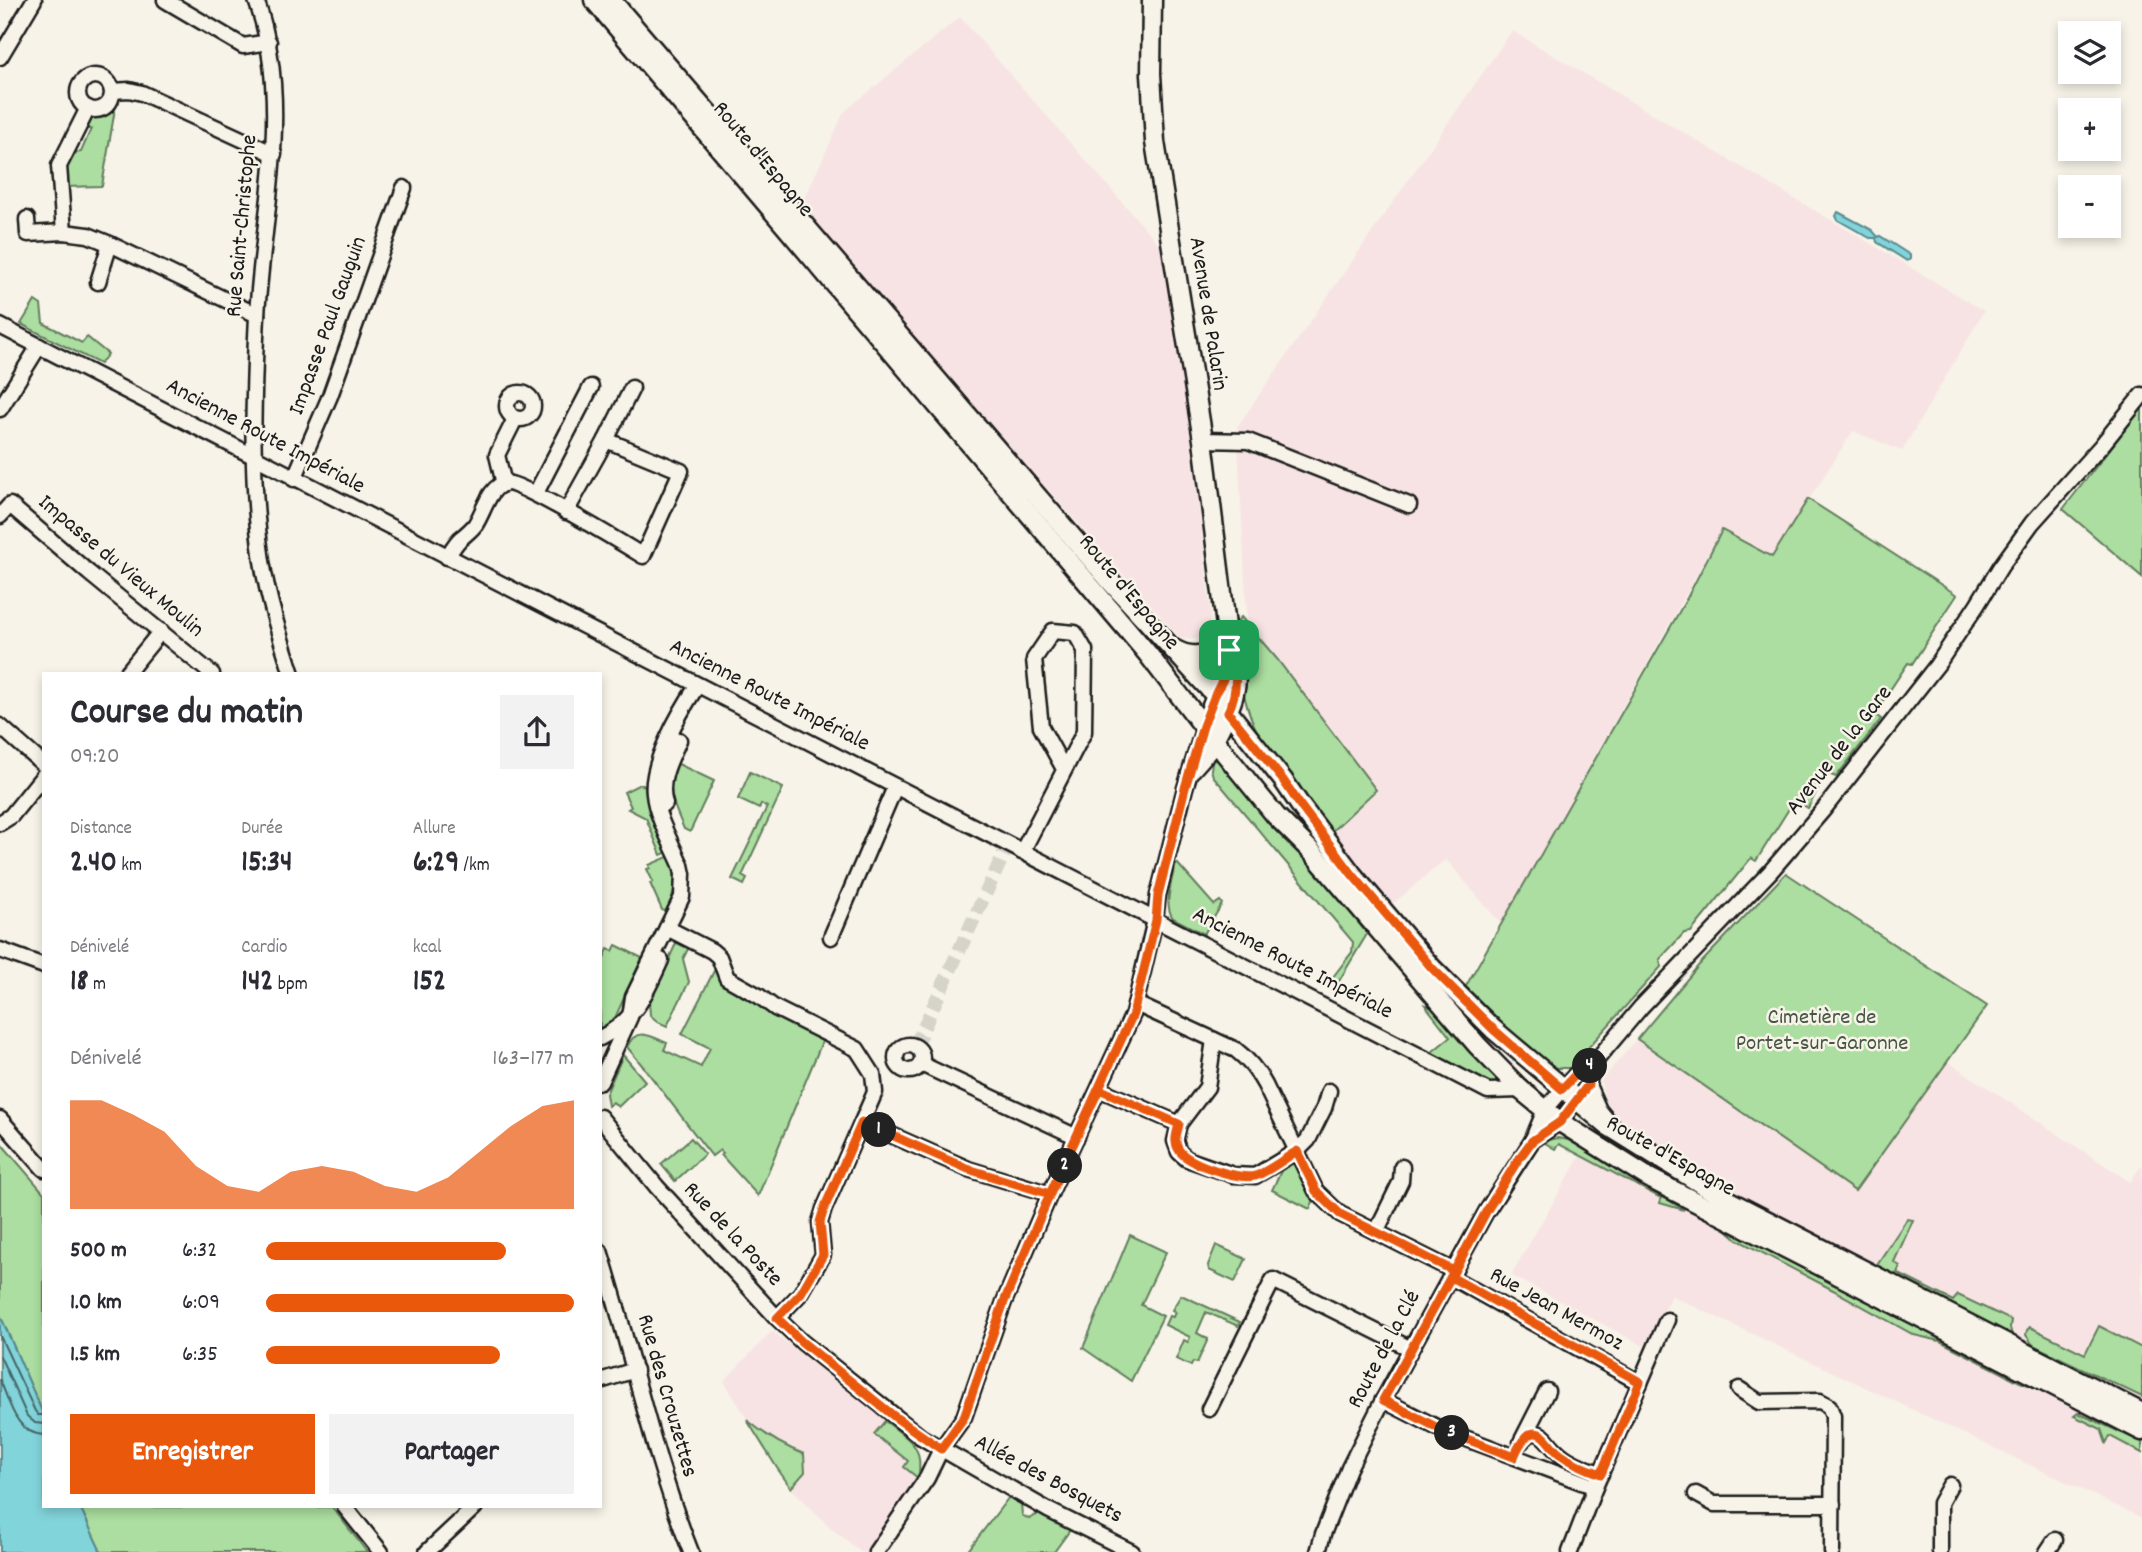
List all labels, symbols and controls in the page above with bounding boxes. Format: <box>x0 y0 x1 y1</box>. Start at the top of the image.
map controls <box>2058 21 2121 238</box>
button: layers <box>2058 21 2121 84</box>
street label: Route d'Espagne <box>703 95 821 225</box>
button: + <box>2058 98 2121 161</box>
street label: Rue Saint-Christophe <box>219 133 267 319</box>
button: − <box>2058 175 2121 238</box>
street label: Impasse Paul Gauguin <box>281 232 377 420</box>
street label: Avenue de Palarin <box>1179 235 1235 393</box>
street label: Ancienne Route Impériale <box>160 371 370 503</box>
street label: Impasse du Vieux Moulin <box>30 487 210 647</box>
street label: Route d'Espagne <box>1069 528 1187 658</box>
pin <box>1199 620 1259 680</box>
street label: Ancienne Route Impériale <box>663 631 875 761</box>
icon: arrive <box>1210 631 1248 669</box>
street label: Avenue de la Gare <box>1779 679 1901 823</box>
text: Course du matin <box>70 687 303 742</box>
button: share <box>500 695 574 769</box>
text: 09:20 <box>70 741 119 774</box>
text: Distance <box>70 816 132 843</box>
text: Durée <box>241 816 283 843</box>
text: Allure <box>413 816 456 843</box>
text: 2.40 <box>70 843 117 886</box>
text: 15:34 <box>241 843 293 886</box>
text: 6:29 <box>413 843 459 886</box>
text: km <box>117 853 142 880</box>
text: /km <box>459 853 490 880</box>
street label: Ancienne Route Impériale <box>1186 899 1398 1029</box>
text: Dénivelé <box>70 935 129 962</box>
text: Cardio <box>241 935 288 962</box>
text: kcal <box>413 935 442 962</box>
text: 18 <box>70 962 89 1005</box>
text: 142 <box>241 962 273 1005</box>
text: 152 <box>413 962 446 1005</box>
text: m <box>89 972 106 999</box>
text: bpm <box>273 972 308 999</box>
park label: Cimetière de Portet-sur-Garonne <box>1736 1002 1908 1061</box>
text: Dénivelé <box>70 1043 142 1076</box>
text: 163–177 m <box>492 1043 574 1076</box>
pin: 4 <box>1572 1048 1608 1084</box>
text: 4 <box>1586 1052 1593 1079</box>
street label: Route d'Espagne <box>1600 1108 1740 1206</box>
pin: 1 <box>862 1112 896 1148</box>
text: 1 <box>876 1116 881 1143</box>
pin: 2 <box>1048 1148 1082 1184</box>
text: 2 <box>1060 1152 1069 1179</box>
street label: Rue de la Poste <box>675 1175 789 1295</box>
text: 500 m <box>70 1235 127 1268</box>
text: 6:32 <box>182 1235 217 1268</box>
street label: Rue Jean Mermoz <box>1483 1260 1629 1361</box>
street label: Route de la Clé <box>1340 1285 1430 1415</box>
text: 1.0 km <box>70 1287 122 1320</box>
text: 6:09 <box>182 1287 220 1320</box>
street label: Rue des Crouzettes <box>627 1311 705 1481</box>
text: 1.5 km <box>70 1339 120 1372</box>
text: 6:35 <box>182 1339 218 1372</box>
button: Enregistrer <box>70 1414 315 1494</box>
button: Partager <box>329 1414 574 1494</box>
pin: 3 <box>1434 1416 1470 1450</box>
text: 3 <box>1447 1419 1456 1446</box>
street label: Allée des Bosquets <box>968 1427 1128 1533</box>

